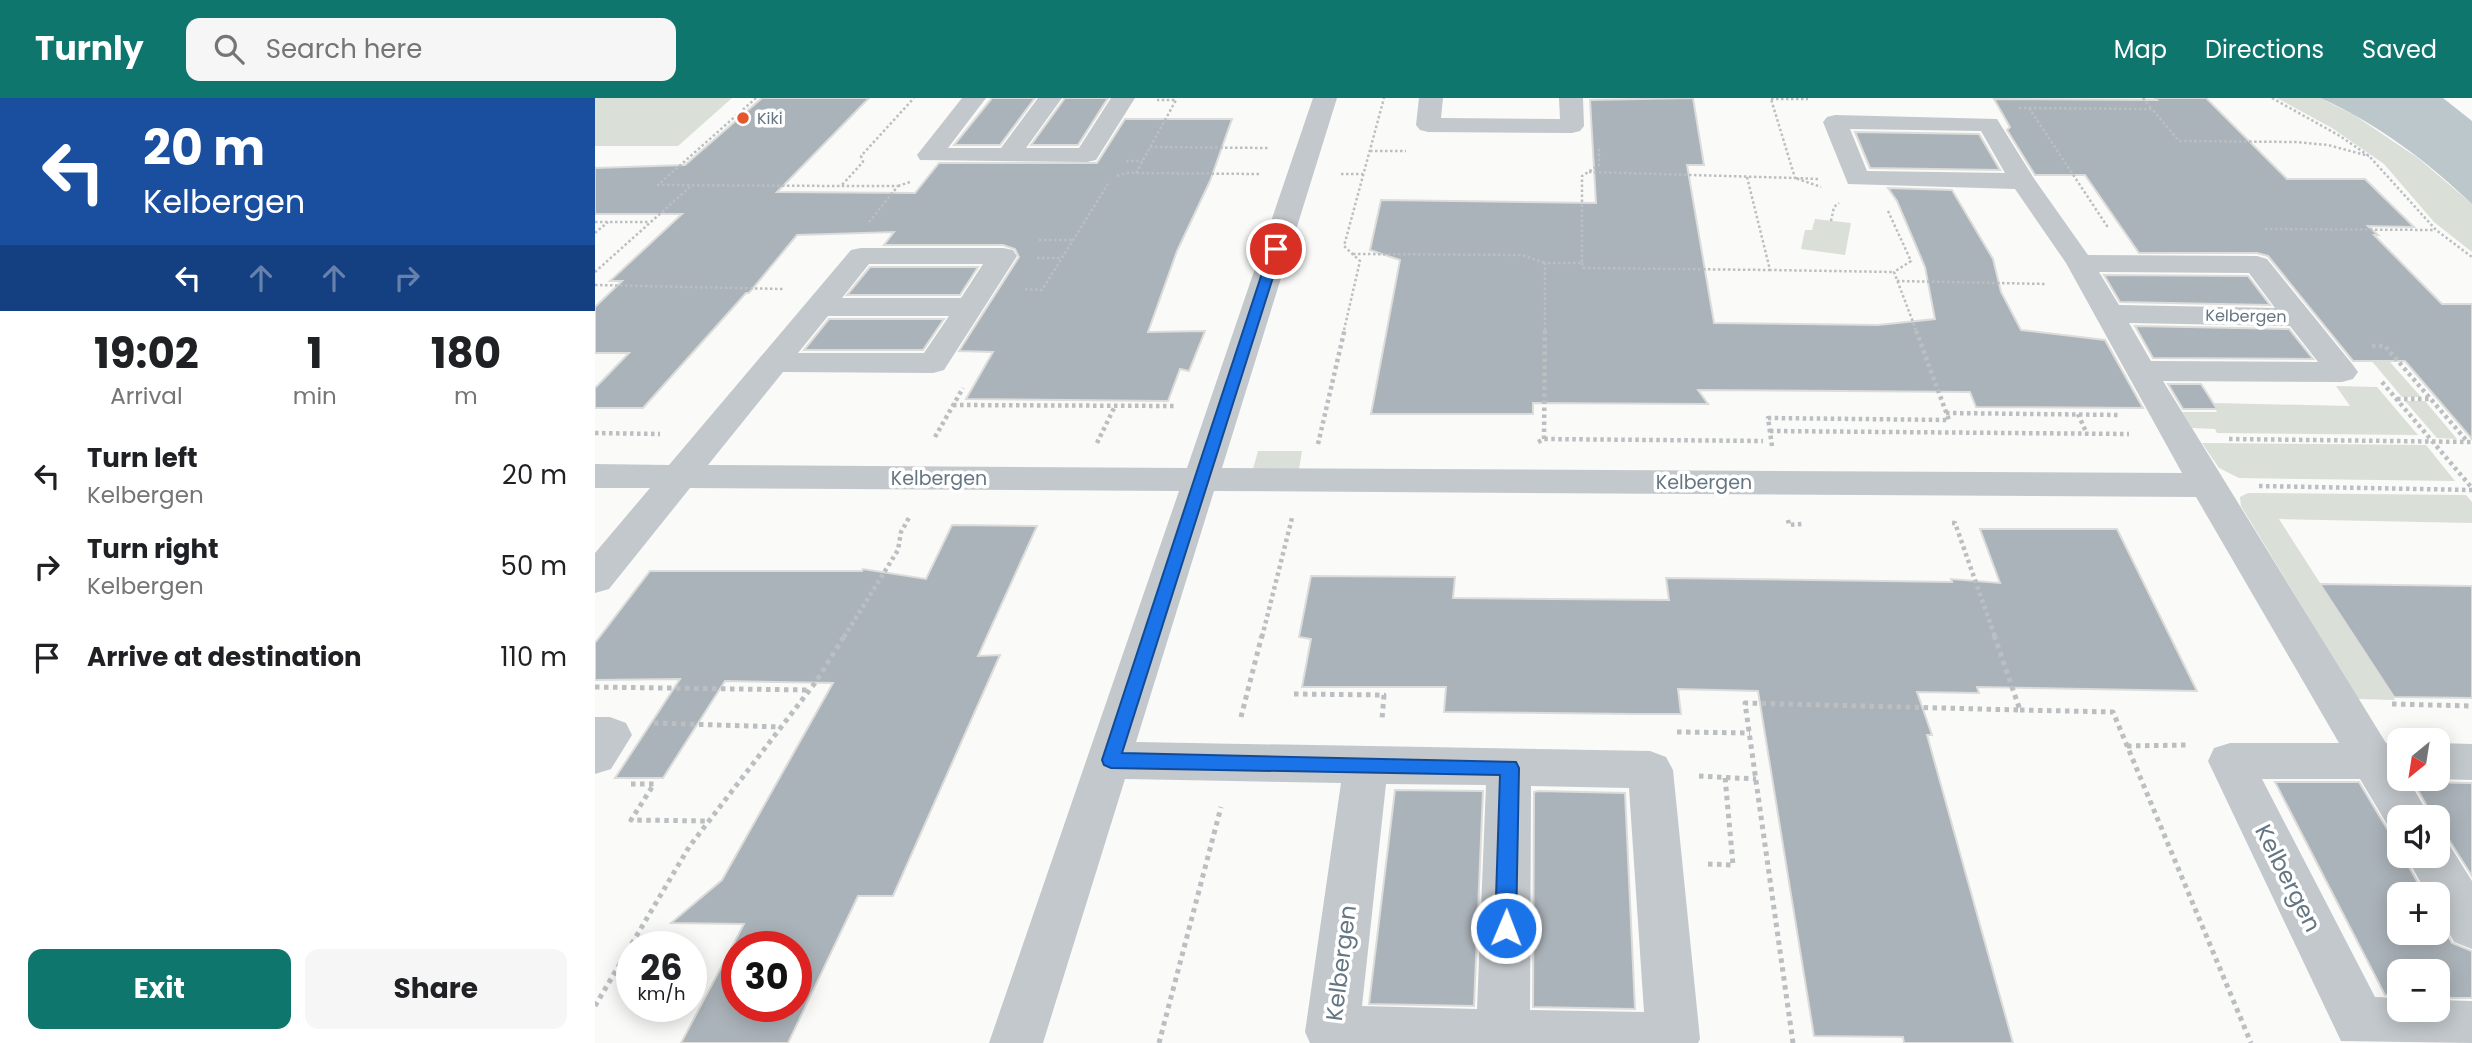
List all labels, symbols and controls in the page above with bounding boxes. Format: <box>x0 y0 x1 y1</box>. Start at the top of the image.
search box <box>186 18 676 81</box>
text: Turnly <box>35 25 144 72</box>
icon: search <box>210 30 248 68</box>
text: Search here <box>266 31 422 67</box>
text: Map <box>2114 33 2167 66</box>
text: Directions <box>2205 33 2324 66</box>
text: Saved <box>2362 33 2437 66</box>
place label: Kiki <box>757 107 783 130</box>
marker: Kiki <box>735 110 751 126</box>
text: 20 m <box>143 114 265 182</box>
icon: left <box>28 126 119 217</box>
text: Kelbergen <box>143 179 305 224</box>
pin <box>1246 219 1306 279</box>
icon: arrive <box>1257 230 1295 268</box>
icon: left <box>169 259 207 297</box>
icon: ahead <box>242 259 280 297</box>
icon: ahead <box>315 259 353 297</box>
icon: right <box>388 259 426 297</box>
street label: Kelbergen <box>2205 304 2287 328</box>
text: 19:02 <box>94 324 199 383</box>
text: 1 <box>307 324 323 383</box>
text: 180 <box>431 324 501 383</box>
text: Arrival <box>110 380 183 412</box>
text: min <box>293 380 337 412</box>
text: m <box>454 380 478 412</box>
text: Turn left <box>87 440 198 476</box>
icon: left <box>28 457 66 495</box>
text: 20 m <box>502 457 567 493</box>
street label: Kelbergen <box>891 465 987 492</box>
street label: Kelbergen <box>1656 469 1752 496</box>
text: Kelbergen <box>87 479 204 511</box>
text: Turn right <box>87 531 219 567</box>
icon: right <box>28 548 66 586</box>
text: 50 m <box>501 548 567 584</box>
text: Kelbergen <box>87 570 204 602</box>
icon: arrive <box>28 639 66 677</box>
text: Arrive at destination <box>87 639 362 675</box>
text: 110 m <box>500 639 567 675</box>
north arrow <box>2387 728 2450 791</box>
map controls <box>2387 728 2450 1022</box>
button: sound <box>2387 805 2450 868</box>
street label: Kelbergen <box>2247 819 2329 937</box>
button: + <box>2387 882 2450 945</box>
position arrow <box>1469 891 1543 965</box>
street label: Kelbergen <box>1318 903 1364 1023</box>
speed limit sign: 30 <box>721 931 812 1022</box>
text: 26 <box>640 943 683 992</box>
button: Exit <box>28 949 291 1029</box>
button: Share <box>305 949 567 1029</box>
button: − <box>2387 959 2450 1022</box>
text: km/h <box>638 981 685 1006</box>

